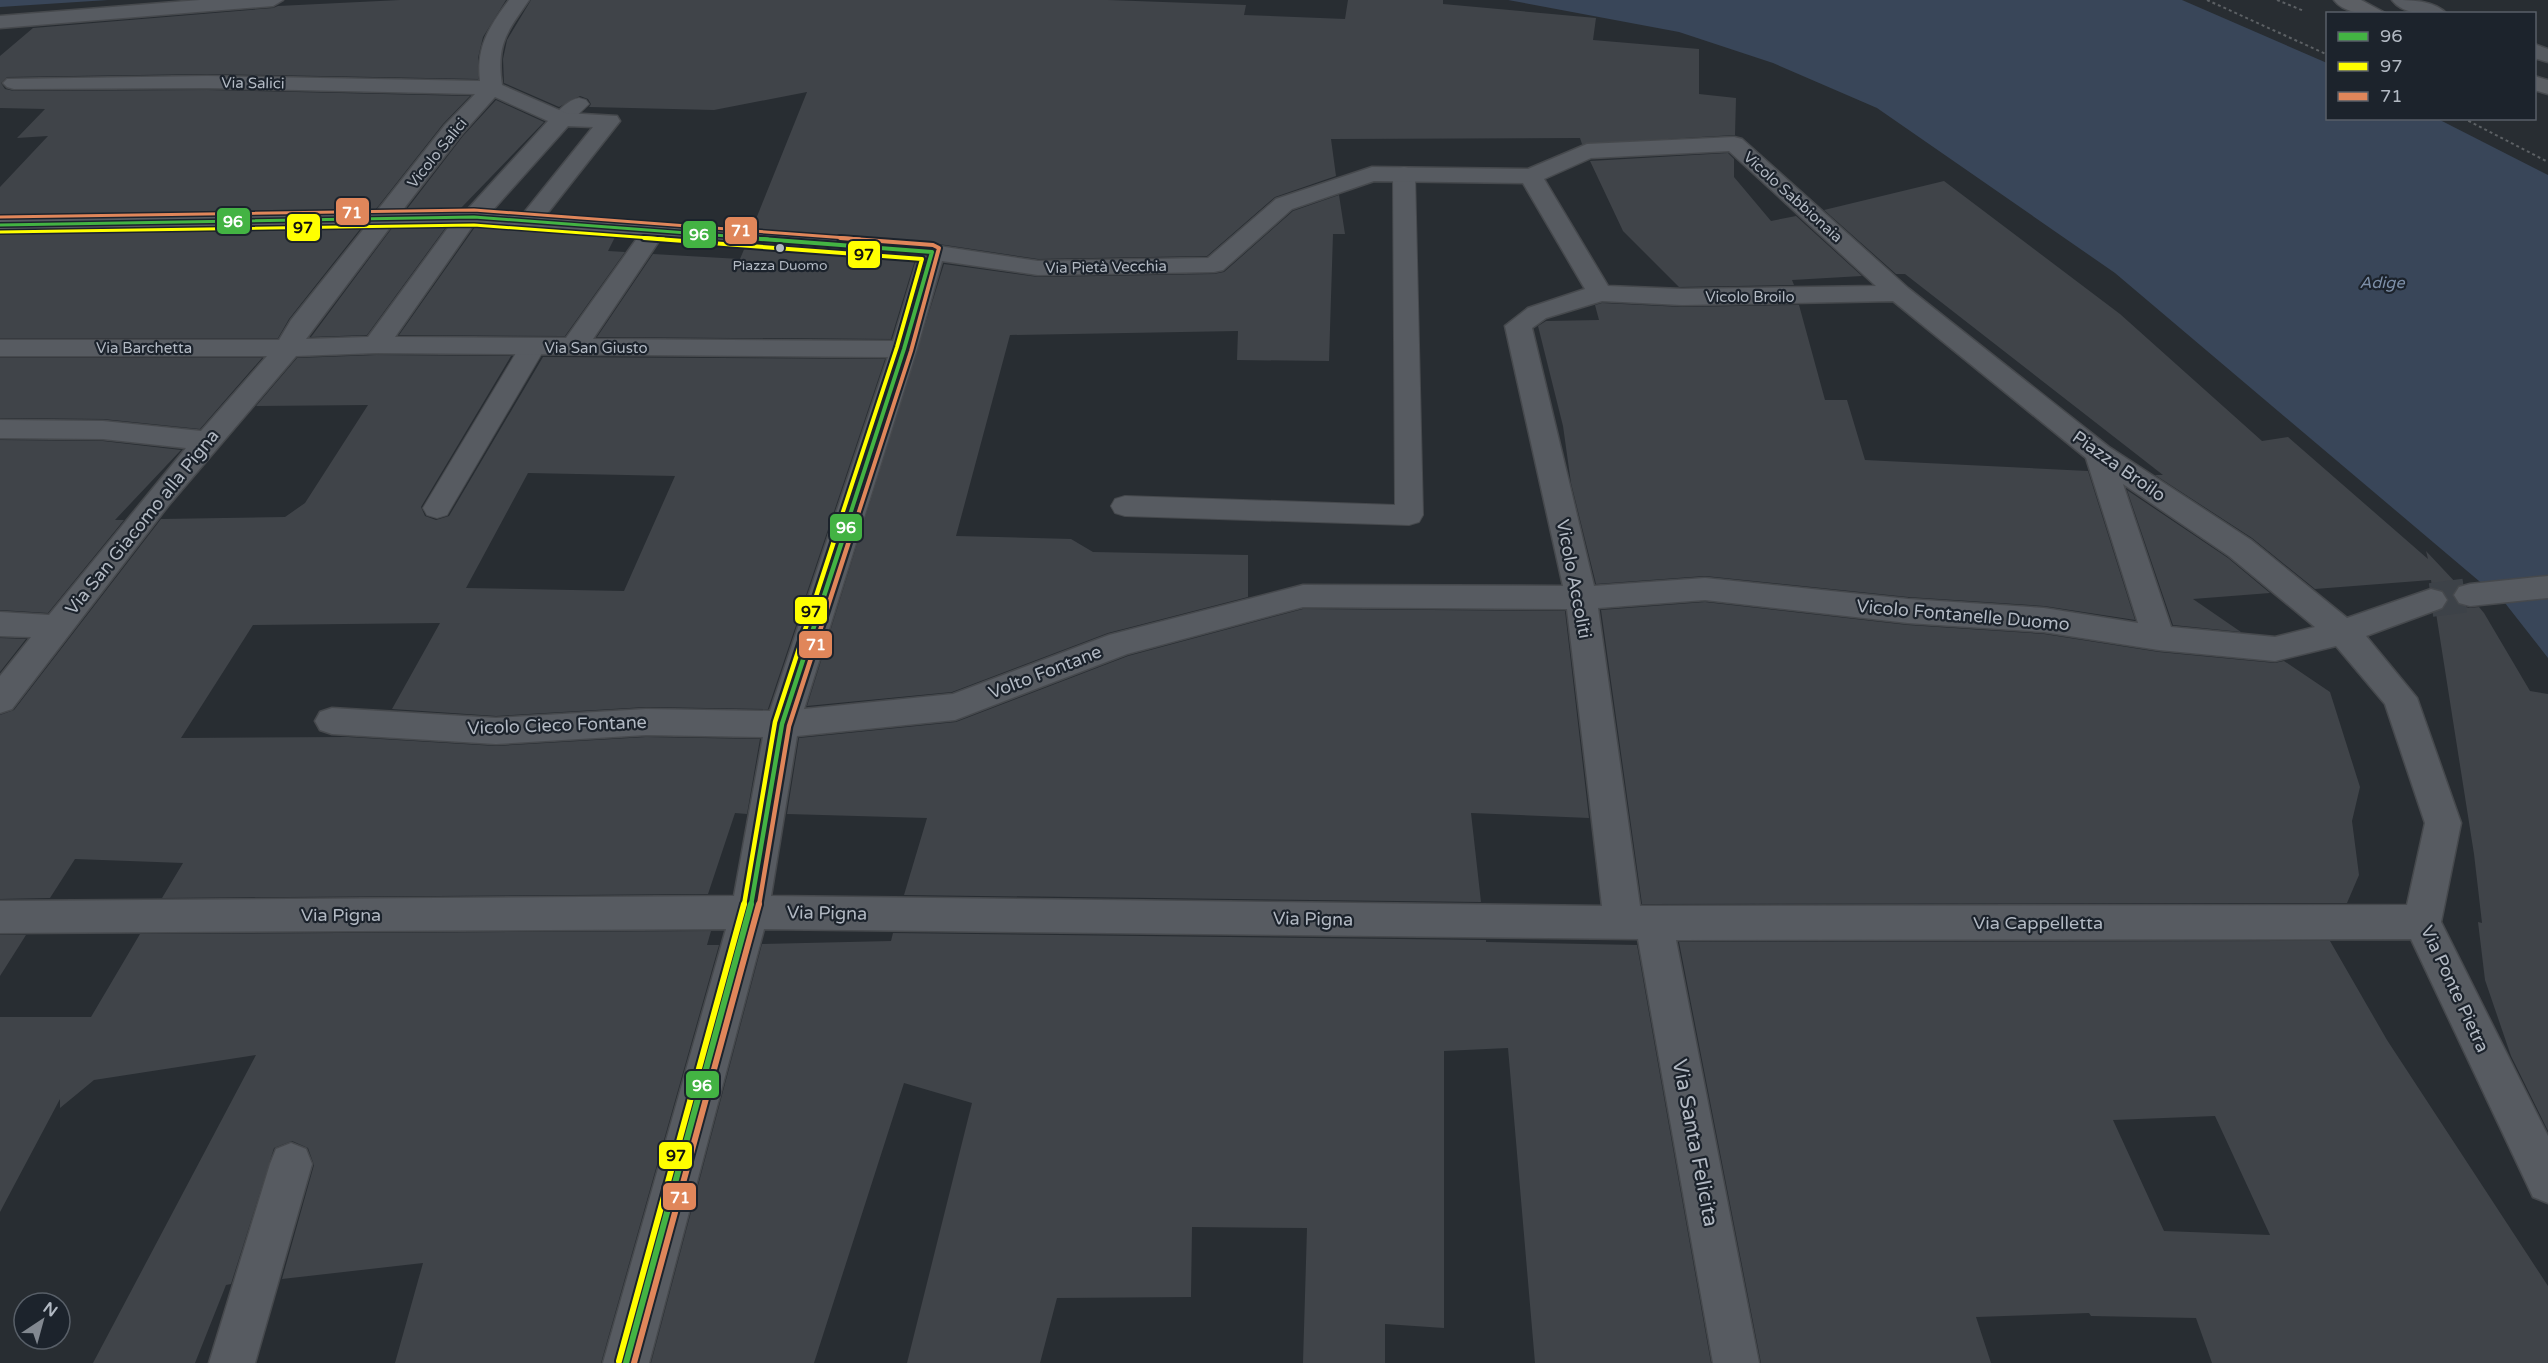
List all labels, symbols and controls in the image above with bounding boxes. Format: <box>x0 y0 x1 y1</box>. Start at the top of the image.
legend <box>2326 12 2536 120</box>
text: 96 <box>2380 25 2403 47</box>
text: 97 <box>2380 55 2403 77</box>
street label: Via Salici <box>221 73 285 93</box>
text: 71 <box>2380 85 2403 107</box>
street label: Vicolo Salici <box>403 114 471 192</box>
street label: Vicolo Sabbionaia <box>1740 148 1846 246</box>
line badge: 71 <box>335 197 370 226</box>
text: 71 <box>342 203 362 223</box>
line badge: 96 <box>216 207 251 235</box>
text: 96 <box>223 212 243 232</box>
line badge: 97 <box>286 213 321 242</box>
line badge: 71 <box>724 216 758 245</box>
text: 97 <box>293 218 313 238</box>
line badge: 96 <box>682 220 717 249</box>
text: 71 <box>731 221 751 241</box>
text: 96 <box>689 225 709 245</box>
line badge: 97 <box>847 240 881 269</box>
marker: Piazza Duomo <box>774 242 786 254</box>
text: 97 <box>854 245 874 265</box>
place label: Piazza Duomo <box>733 257 827 274</box>
street label: Via Pietà Vecchia <box>1045 257 1167 277</box>
water label: Adige <box>2360 273 2405 293</box>
street label: Vicolo Broilo <box>1705 288 1795 306</box>
street label: Via Barchetta <box>96 339 192 357</box>
street label: Via San Giusto <box>544 339 648 357</box>
street label: Via San Giacomo alla Pigna <box>60 425 224 619</box>
street label: Piazza Broilo <box>2068 426 2170 506</box>
line badge: 96 <box>829 513 863 542</box>
text: 96 <box>836 518 856 538</box>
street label: Vicolo Accoliti <box>1552 518 1596 640</box>
street label: Vicolo Fontanelle Duomo <box>1855 595 2071 635</box>
line badge: 97 <box>794 596 828 625</box>
text: 97 <box>801 602 821 622</box>
line badge: 71 <box>798 630 833 659</box>
text: 71 <box>806 635 826 655</box>
street label: Volto Fontane <box>985 640 1105 704</box>
street label: Vicolo Cieco Fontane <box>467 711 647 739</box>
street label: Via Pigna <box>787 901 867 925</box>
street label: Via Pigna <box>301 904 381 926</box>
street label: Via Pigna <box>1273 907 1353 931</box>
street label: Via Cappelletta <box>1973 912 2103 934</box>
street label: Via Ponte Pietra <box>2416 922 2494 1056</box>
street label: Via Santa Felicita <box>1667 1057 1723 1229</box>
line badge: 96 <box>685 1070 720 1099</box>
text: 96 <box>692 1076 712 1096</box>
line badge: 97 <box>658 1141 693 1170</box>
text: 97 <box>666 1146 686 1166</box>
line badge: 71 <box>662 1182 697 1211</box>
text: 71 <box>670 1188 690 1208</box>
north arrow <box>12 1291 72 1351</box>
text: N <box>39 1298 61 1322</box>

